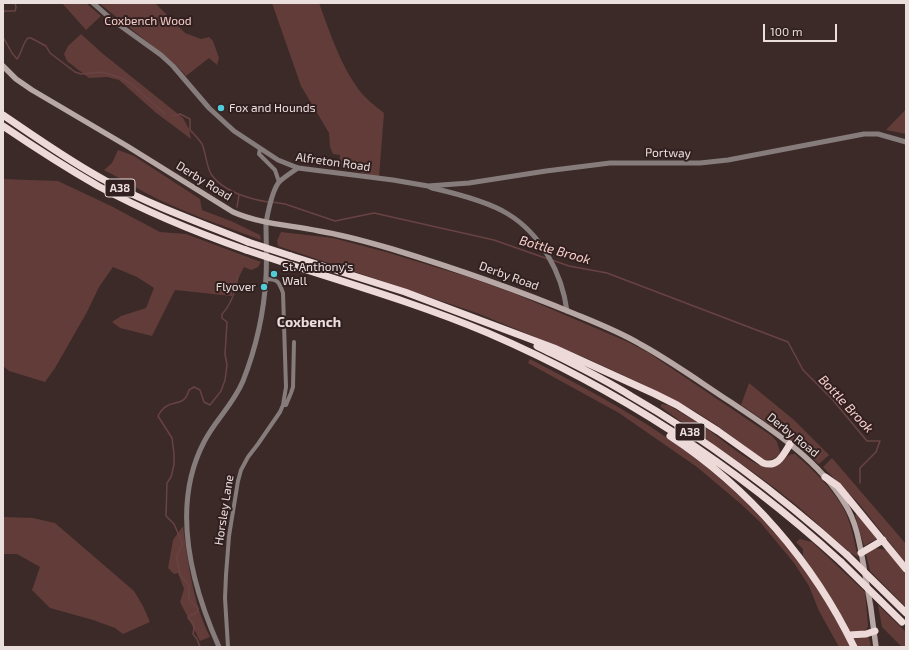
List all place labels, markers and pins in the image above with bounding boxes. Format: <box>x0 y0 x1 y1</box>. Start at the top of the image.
place label: Fox and Hounds <box>229 101 316 115</box>
marker: Fox and Hounds <box>216 103 226 113</box>
place label: St. Anthony's Wall <box>282 260 353 288</box>
marker: St. Anthony's Wall <box>269 269 279 279</box>
place label: Flyover <box>216 280 256 294</box>
marker: Flyover <box>259 282 269 292</box>

